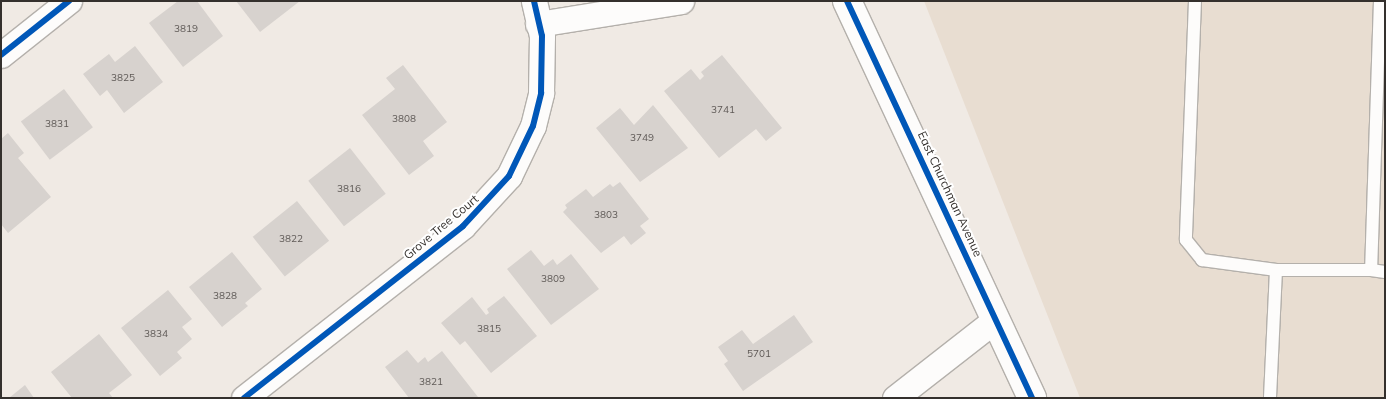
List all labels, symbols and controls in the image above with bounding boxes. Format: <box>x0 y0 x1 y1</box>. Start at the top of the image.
house number: 3819 <box>174 23 198 35</box>
house number: 3825 <box>111 72 135 84</box>
house number: 3741 <box>711 104 735 116</box>
house number: 3808 <box>392 113 416 125</box>
house number: 3831 <box>45 118 69 130</box>
street label: East Churchman Avenue <box>915 129 985 259</box>
house number: 3749 <box>630 132 654 144</box>
house number: 3816 <box>337 183 361 195</box>
street label: Grove Tree Court <box>401 192 481 262</box>
house number: 3803 <box>594 209 618 221</box>
house number: 3822 <box>279 233 303 245</box>
house number: 3809 <box>541 273 565 285</box>
house number: 3828 <box>213 290 237 302</box>
house number: 3815 <box>477 323 501 335</box>
house number: 3834 <box>144 328 168 340</box>
house number: 5701 <box>747 348 771 360</box>
house number: 3821 <box>419 376 443 388</box>

